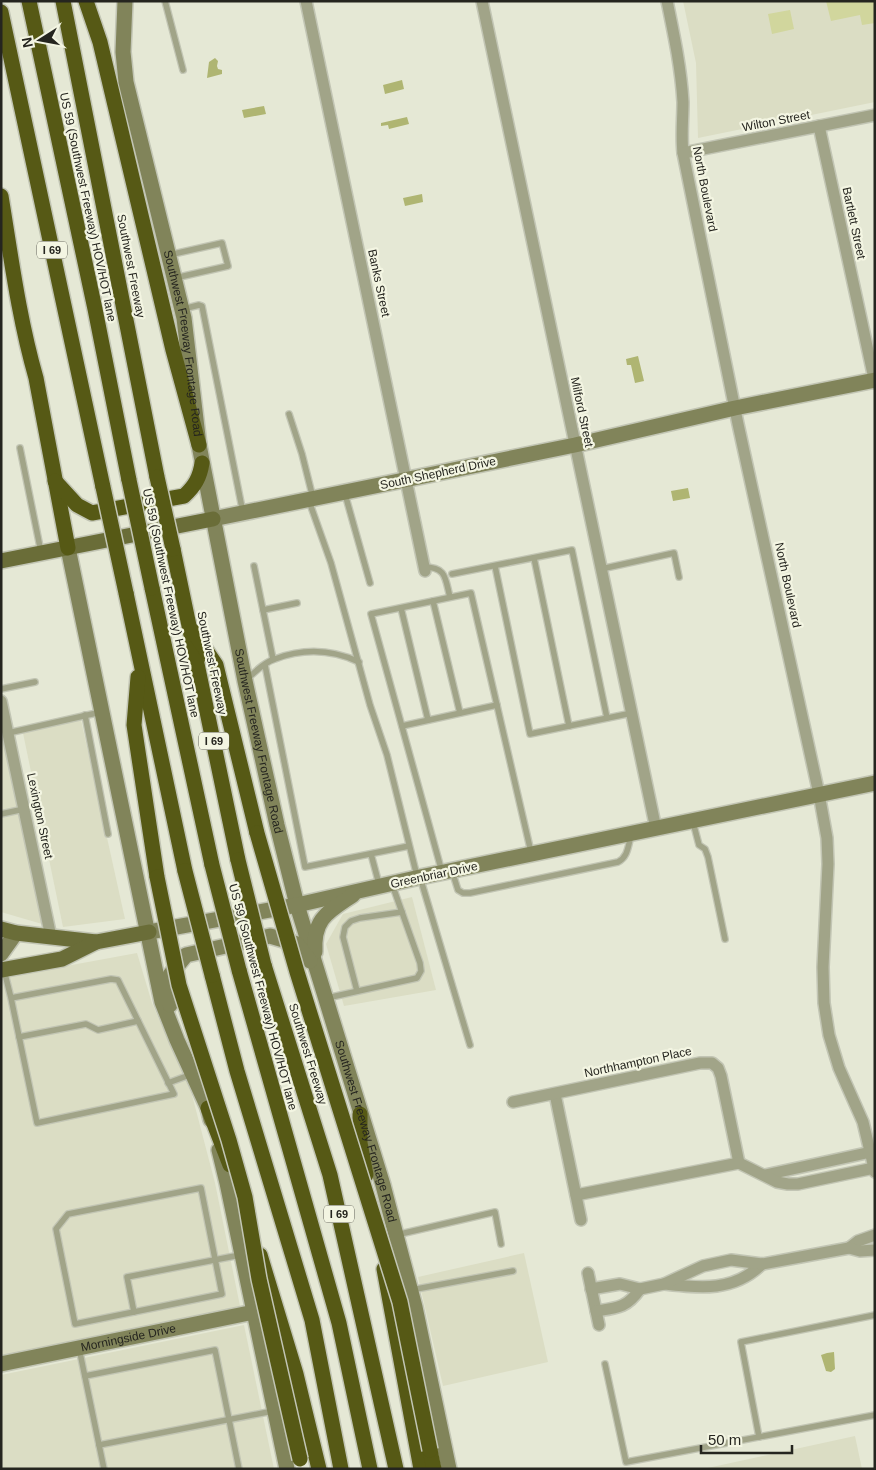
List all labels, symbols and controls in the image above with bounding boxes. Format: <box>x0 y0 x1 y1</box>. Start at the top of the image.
north arrow <box>15 15 65 65</box>
text: N <box>18 36 36 49</box>
street label: US 59 (Southwest Freeway) HOV/HOT lane <box>57 91 119 323</box>
street label: Wilton Street <box>741 107 812 134</box>
street label: North Boulevard <box>690 145 720 233</box>
street label: Bartlett Street <box>840 186 869 261</box>
street label: Southwest Freeway <box>114 213 148 319</box>
road number: I 69 <box>37 242 67 258</box>
street label: Banks Street <box>365 248 393 319</box>
street label: Southwest Freeway Frontage Road <box>161 249 205 437</box>
street label: Milford Street <box>568 376 596 449</box>
street label: South Shepherd Drive <box>379 454 498 492</box>
street label: US 59 (Southwest Freeway) HOV/HOT lane <box>140 487 202 719</box>
street label: North Boulevard <box>772 541 804 629</box>
street label: Southwest Freeway <box>194 610 230 716</box>
street label: Southwest Freeway Frontage Road <box>232 647 286 835</box>
road number: I 69 <box>199 732 229 749</box>
street label: Lexington Street <box>24 772 56 861</box>
street label: Greenbriar Drive <box>389 859 479 891</box>
street label: US 59 (Southwest Freeway) HOV/HOT lane <box>226 882 300 1112</box>
street label: Southwest Freeway <box>286 1002 330 1106</box>
street label: Southwest Freeway Frontage Road <box>332 1039 399 1224</box>
street label: Northhampton Place <box>583 1044 693 1080</box>
road number: I 69 <box>324 1206 354 1222</box>
street label: Morningside Drive <box>79 1321 177 1354</box>
scale bar <box>701 1422 792 1454</box>
text: 50 m <box>708 1431 741 1448</box>

